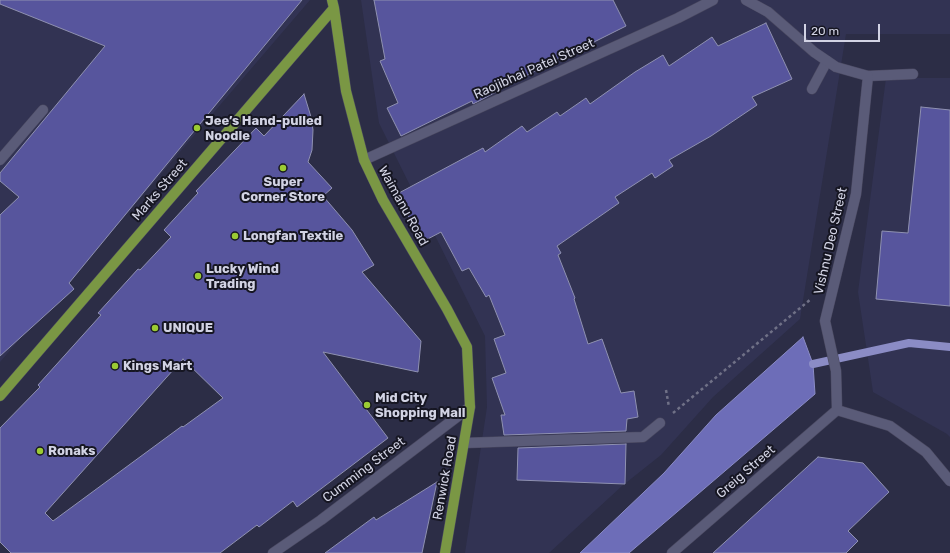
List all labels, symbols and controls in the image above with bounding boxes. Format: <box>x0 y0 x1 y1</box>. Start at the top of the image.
scale bar <box>806 16 882 42</box>
text: 20 m <box>811 24 839 38</box>
street label: Raojibhai Patel Street <box>471 35 597 103</box>
place label: Jee’s Hand-pulled Noodle <box>205 113 322 144</box>
marker: Jee’s Hand-pulled Noodle <box>192 123 202 133</box>
street label: Marks Street <box>129 156 191 224</box>
marker: Super Corner Store <box>278 163 288 173</box>
street label: Waimanu Road <box>375 163 431 249</box>
place label: Super Corner Store <box>241 174 325 205</box>
street label: Vishnu Deo Street <box>811 186 851 296</box>
place label: Longfan Textile <box>243 228 343 244</box>
marker: Longfan Textile <box>230 231 240 241</box>
place label: Lucky Wind Trading <box>206 261 279 292</box>
marker: Lucky Wind Trading <box>193 271 203 281</box>
place label: UNIQUE <box>163 320 213 336</box>
marker: UNIQUE <box>150 323 160 333</box>
place label: Kings Mart <box>123 358 192 374</box>
marker: Kings Mart <box>110 361 120 371</box>
place label: Mid City Shopping Mall <box>375 390 465 421</box>
marker: Mid City Shopping Mall <box>362 400 372 410</box>
street label: Cumming Street <box>320 434 408 506</box>
street label: Renwick Road <box>430 435 460 521</box>
street label: Greig Street <box>713 442 779 502</box>
place label: Ronaks <box>48 443 96 459</box>
marker: Ronaks <box>35 446 45 456</box>

